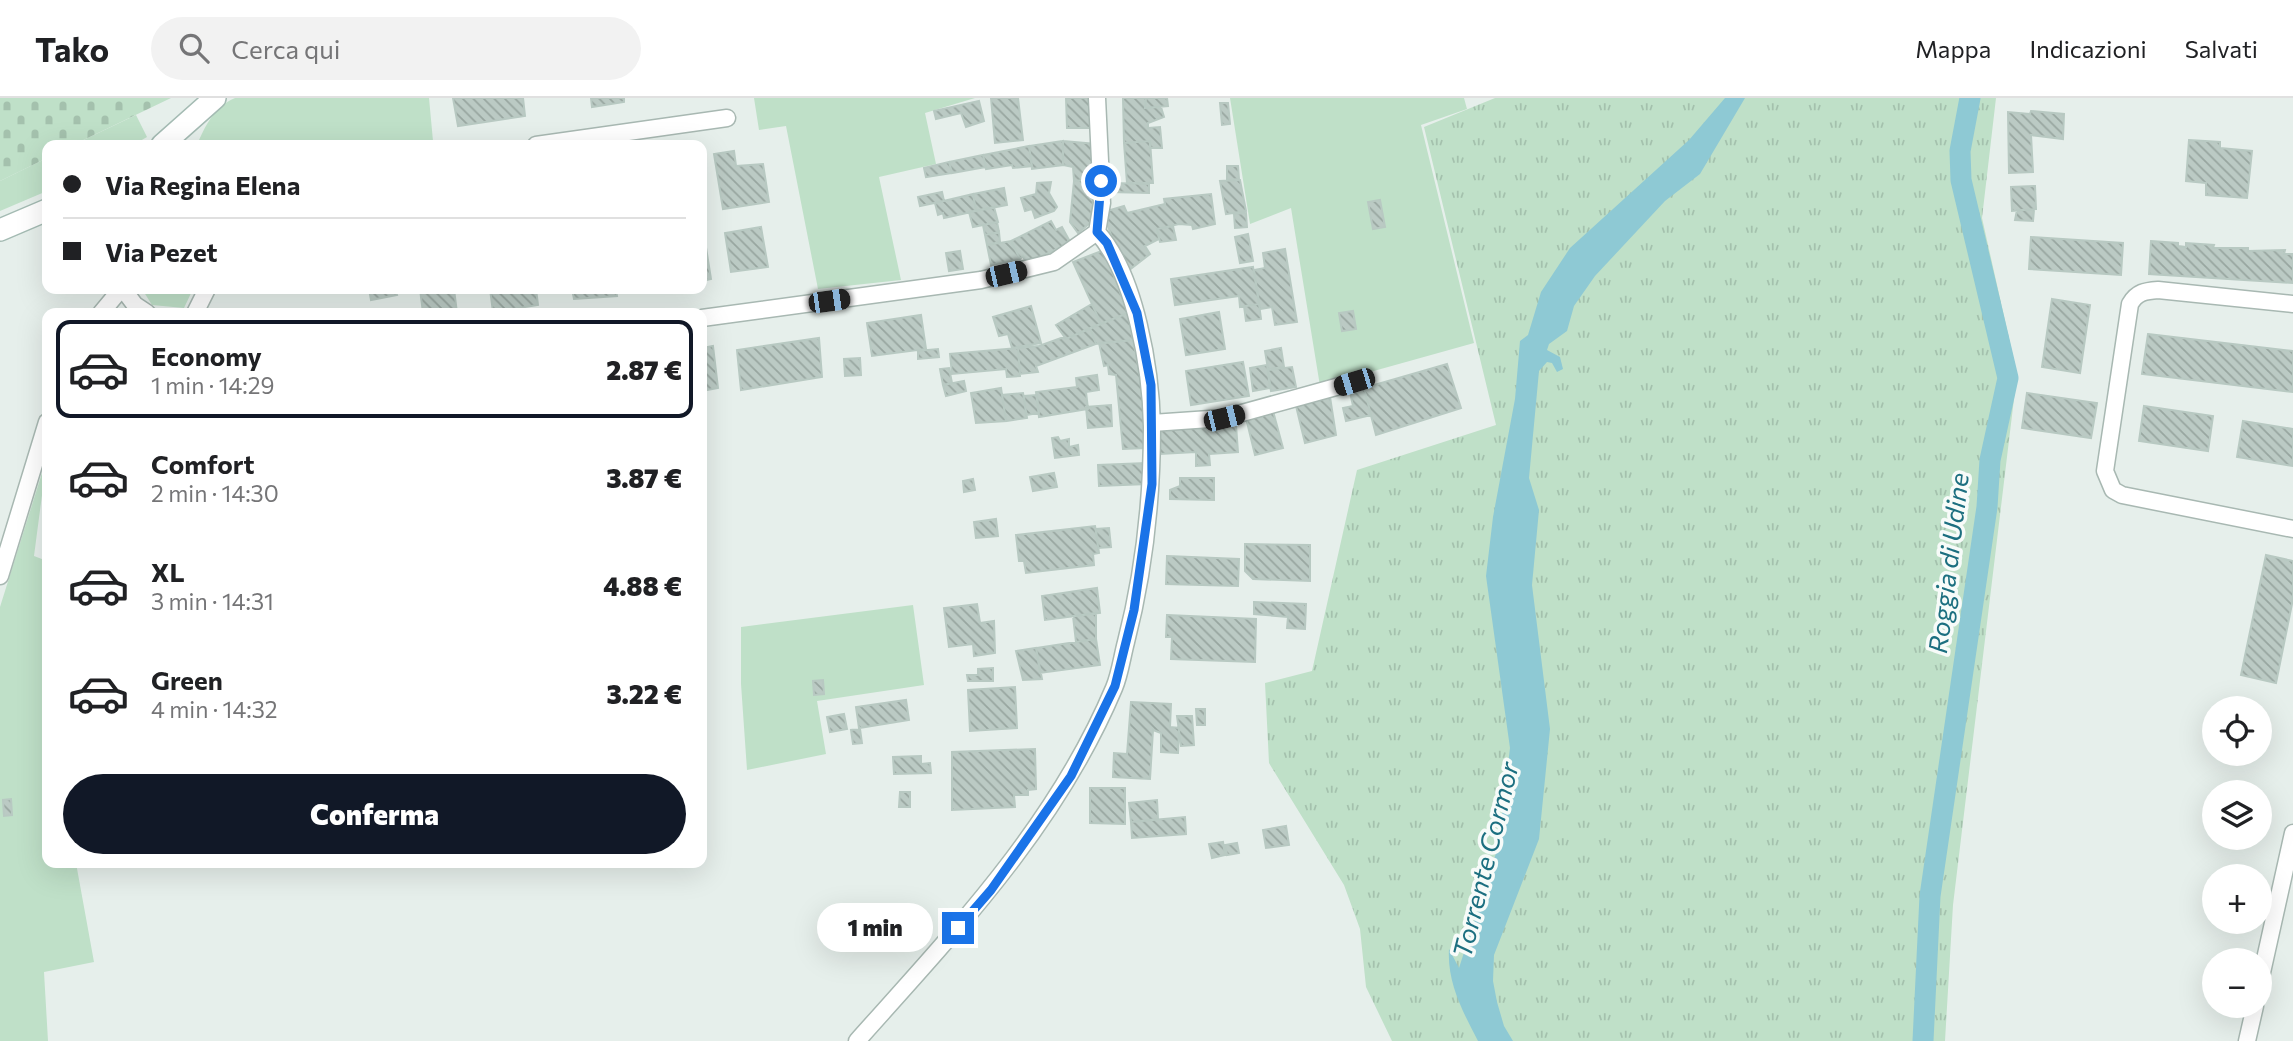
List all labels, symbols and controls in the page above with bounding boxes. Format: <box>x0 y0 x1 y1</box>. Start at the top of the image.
search box <box>151 17 641 80</box>
text: Tako <box>35 28 109 69</box>
icon: search <box>175 29 213 67</box>
text: Cerca qui <box>231 33 341 64</box>
text: Mappa <box>1915 34 1991 63</box>
text: Indicazioni <box>2029 34 2147 63</box>
text: Salvati <box>2185 34 2258 63</box>
route start <box>1085 165 1117 197</box>
text: Via Regina Elena <box>105 169 300 200</box>
text: Via Pezet <box>105 236 217 267</box>
car <box>984 259 1029 289</box>
car <box>807 288 852 314</box>
icon: car <box>67 338 130 401</box>
text: Economy <box>151 340 262 371</box>
text: 2.87 € <box>606 354 682 385</box>
car <box>1331 366 1378 398</box>
text: 1 min · 14:29 <box>151 371 274 399</box>
car <box>1202 403 1247 433</box>
icon: car <box>67 446 130 509</box>
text: Comfort <box>151 448 254 479</box>
text: 3.87 € <box>606 462 682 493</box>
water label: Roggia di Udine <box>1921 471 1974 655</box>
text: 2 min · 14:30 <box>151 479 279 507</box>
icon: car <box>67 554 130 617</box>
text: XL <box>151 556 185 587</box>
text: 4.88 € <box>603 570 682 601</box>
text: 3 min · 14:31 <box>151 587 274 615</box>
icon: car <box>67 662 130 725</box>
text: Green <box>151 664 223 695</box>
text: 3.22 € <box>606 678 682 709</box>
text: 4 min · 14:32 <box>151 695 277 723</box>
map controls <box>2202 696 2272 1018</box>
button: locate <box>2202 696 2272 766</box>
water label: Torrente Cormor <box>1445 757 1524 961</box>
button: Conferma <box>63 774 686 854</box>
button: layers <box>2202 780 2272 850</box>
button: + <box>2202 864 2272 934</box>
callout: 1 min <box>818 904 934 952</box>
route end <box>942 912 974 944</box>
text: 1 min <box>847 913 903 941</box>
button: − <box>2202 948 2272 1018</box>

